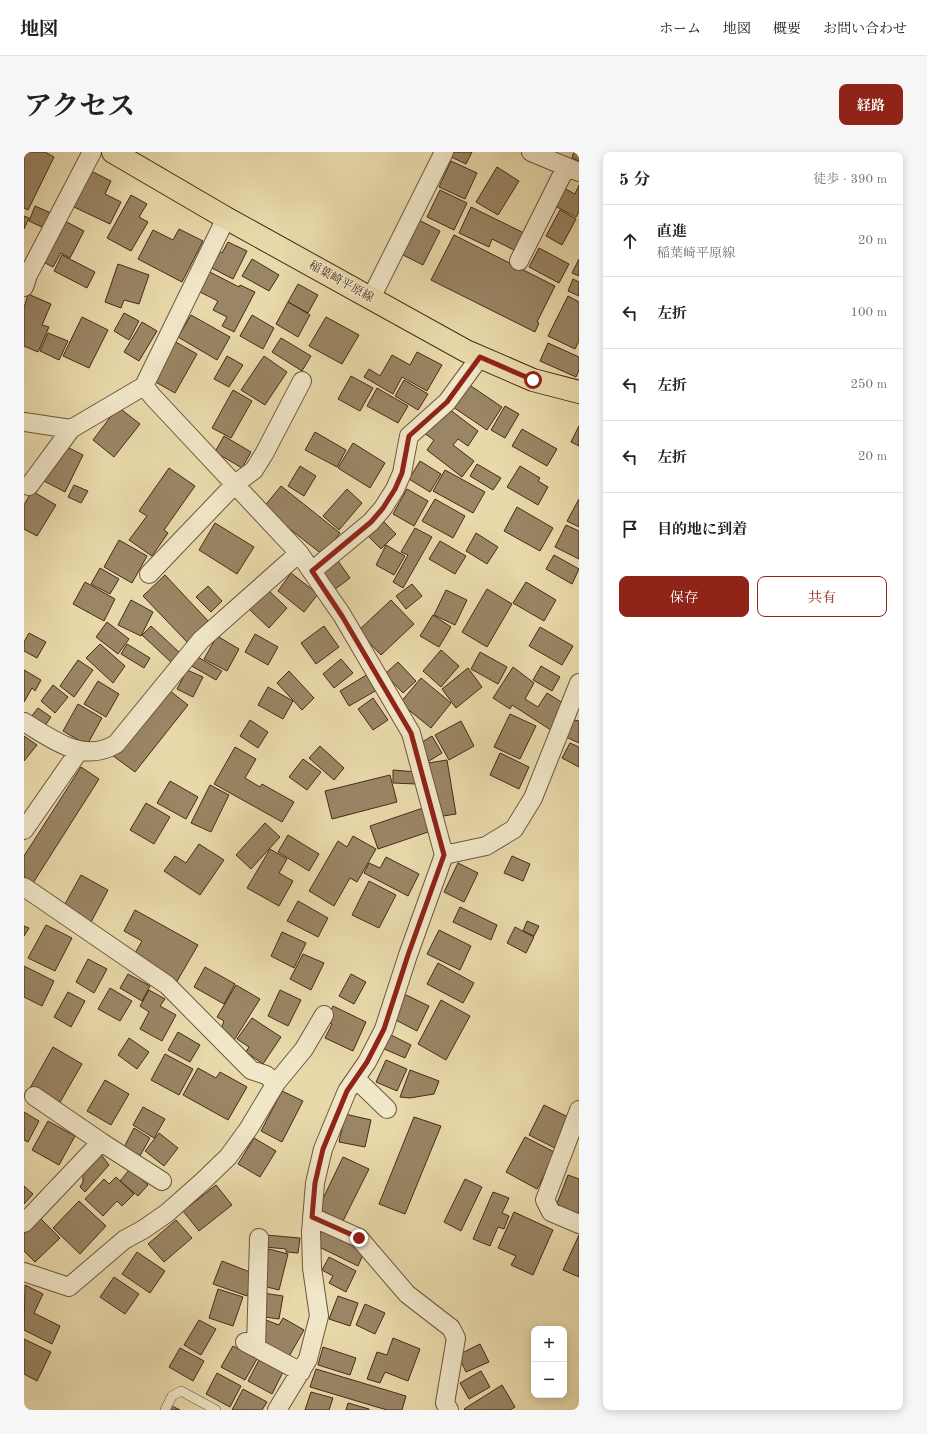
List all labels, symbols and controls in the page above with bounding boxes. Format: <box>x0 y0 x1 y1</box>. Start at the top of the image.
text: 地図 <box>20 21 58 40</box>
text: ホーム <box>659 22 701 36</box>
text: 地図 <box>723 22 751 36</box>
text: 概要 <box>773 22 801 36</box>
text: お問い合わせ <box>823 22 907 36</box>
button: 経路 <box>839 84 903 125</box>
text: アクセス <box>24 94 135 122</box>
text: 5 分 <box>619 172 651 189</box>
text: 徒歩 · 390 m <box>813 173 887 186</box>
text: 直進 <box>657 225 687 240</box>
icon: ahead <box>619 230 641 252</box>
text: 20 m <box>858 234 887 247</box>
text: 稲葉崎平原線 <box>657 247 735 260</box>
street label: 稲葉崎平原線 <box>307 258 376 305</box>
icon: left <box>619 302 641 324</box>
text: 100 m <box>850 306 887 319</box>
text: 左折 <box>657 307 687 322</box>
route start <box>524 371 542 389</box>
icon: left <box>619 374 641 396</box>
text: 250 m <box>850 378 887 391</box>
text: 左折 <box>657 379 687 394</box>
icon: left <box>619 446 641 468</box>
text: 20 m <box>858 450 887 463</box>
text: 左折 <box>657 451 687 466</box>
icon: arrive <box>619 518 641 540</box>
text: 目的地に到着 <box>657 523 747 538</box>
button: 保存 <box>619 576 749 617</box>
button: 共有 <box>757 576 887 617</box>
route end <box>350 1229 368 1247</box>
map controls <box>531 1326 567 1398</box>
button: + <box>531 1326 567 1362</box>
button: − <box>531 1362 567 1398</box>

